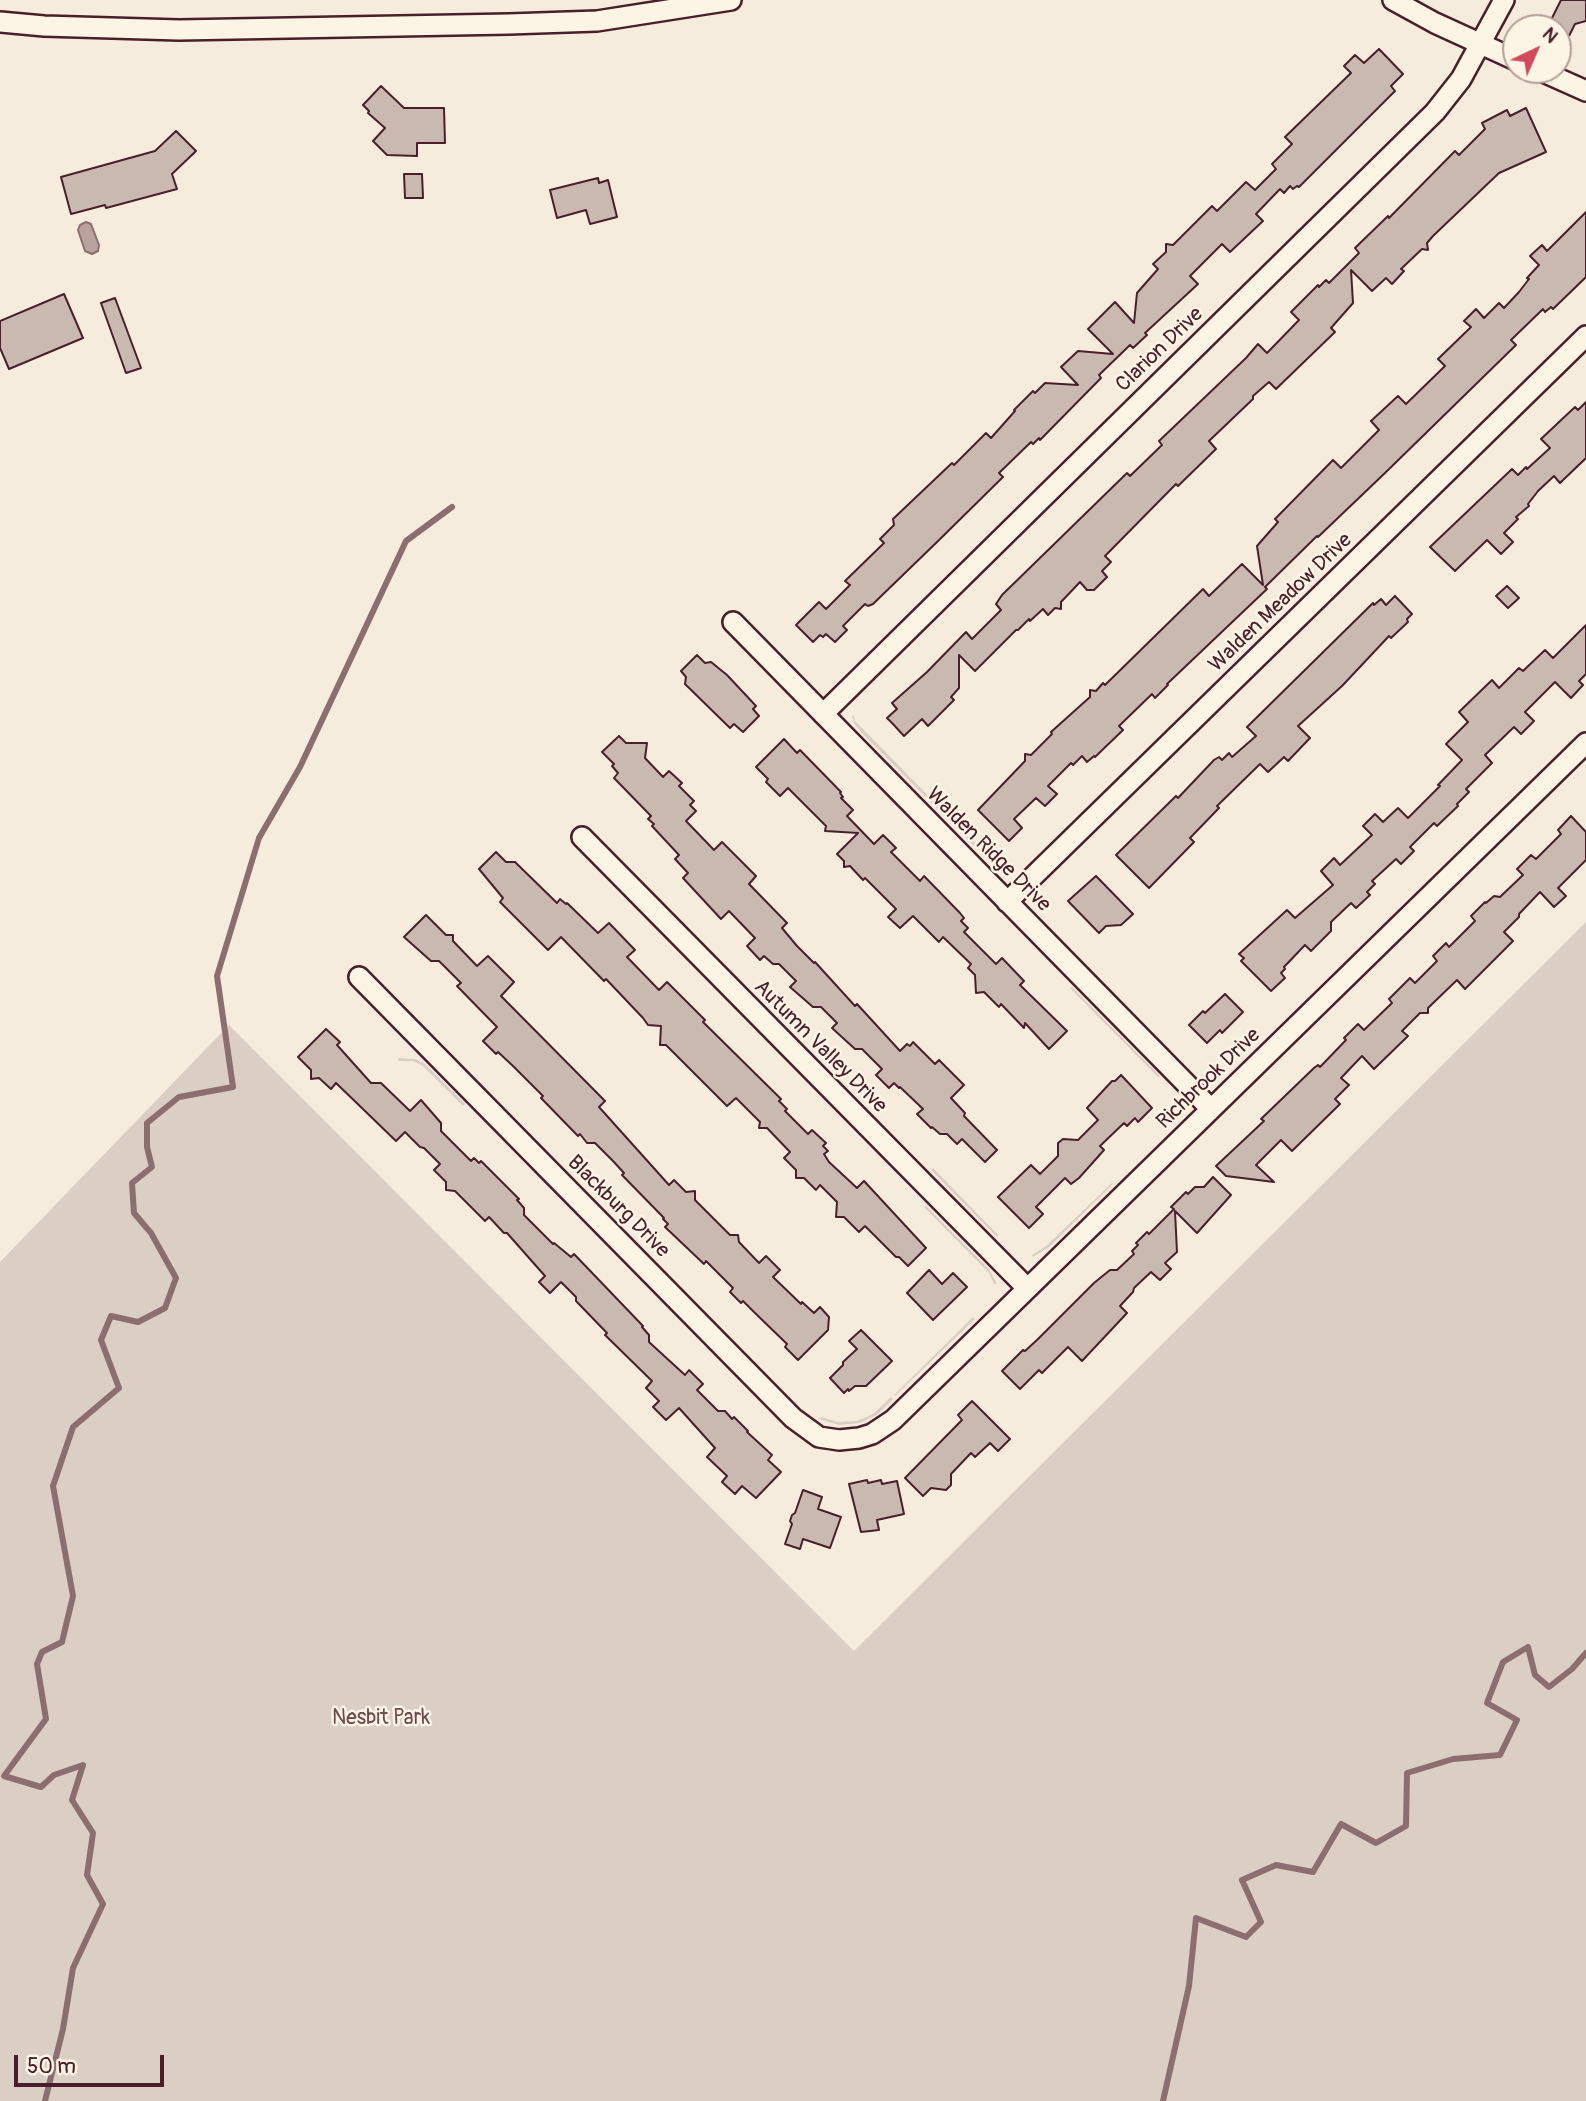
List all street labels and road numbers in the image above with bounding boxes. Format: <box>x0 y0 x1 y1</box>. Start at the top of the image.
street label: Clarion Drive <box>1111 302 1209 398</box>
street label: Walden Meadow Drive <box>1204 528 1358 678</box>
street label: Walden Ridge Drive <box>920 782 1056 918</box>
street label: Autumn Valley Drive <box>748 975 892 1119</box>
street label: Richbrook Drive <box>1152 1023 1266 1135</box>
street label: Blackburg Drive <box>562 1151 674 1263</box>

